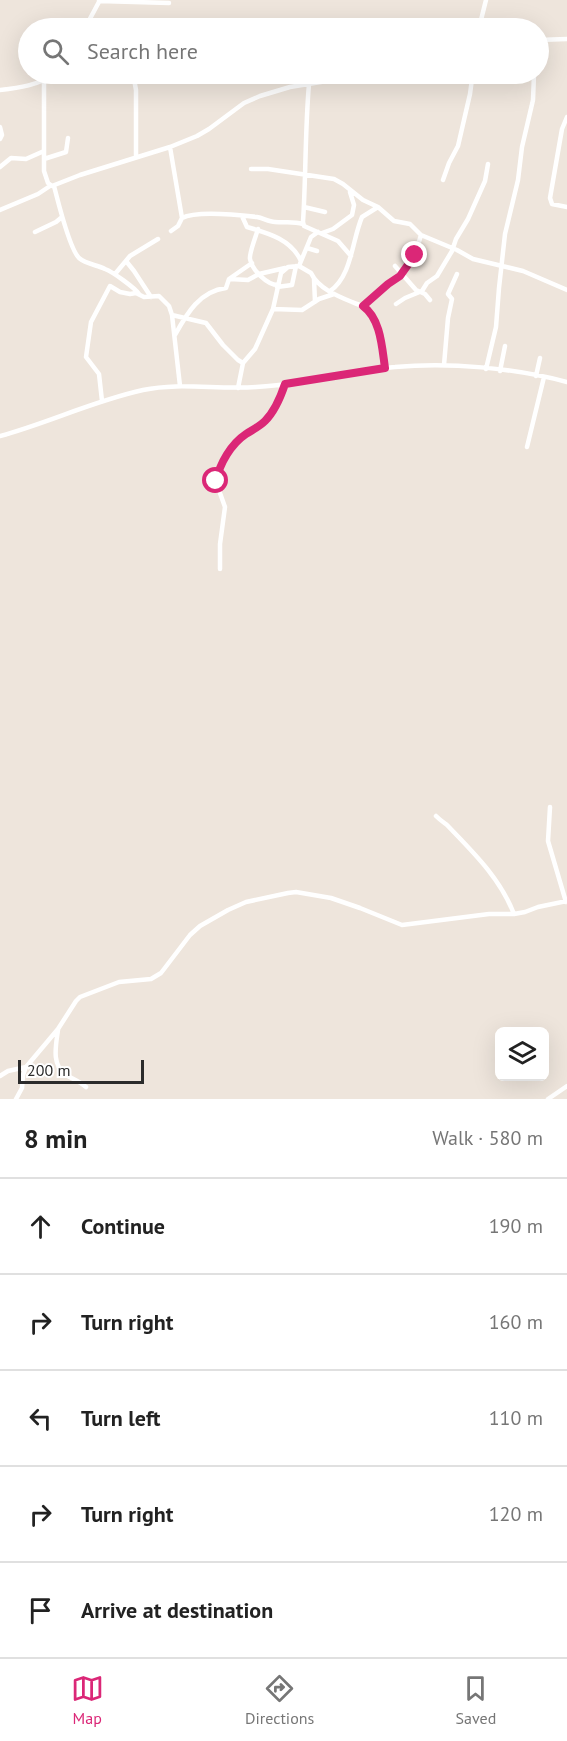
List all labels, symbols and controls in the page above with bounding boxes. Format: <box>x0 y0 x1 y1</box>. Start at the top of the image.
search box <box>18 18 549 84</box>
icon: search <box>39 35 72 68</box>
text: Search here <box>87 37 198 65</box>
route end <box>401 241 427 267</box>
route start <box>202 467 228 493</box>
map controls <box>495 1027 549 1081</box>
button: layers <box>495 1027 549 1081</box>
scale bar <box>18 1057 144 1084</box>
text: 200 m <box>27 1060 70 1080</box>
text: 8 min <box>24 1122 87 1155</box>
text: Walk · 580 m <box>432 1125 543 1151</box>
icon: ahead <box>24 1210 57 1243</box>
text: Continue <box>81 1212 165 1240</box>
text: 190 m <box>489 1213 543 1239</box>
icon: right <box>24 1306 57 1339</box>
text: Turn right <box>81 1308 173 1336</box>
text: 160 m <box>489 1309 543 1335</box>
icon: left <box>24 1402 57 1435</box>
text: Turn left <box>81 1404 161 1432</box>
text: 110 m <box>489 1405 543 1431</box>
icon: right <box>24 1498 57 1531</box>
text: Turn right <box>81 1500 173 1528</box>
text: 120 m <box>489 1501 543 1527</box>
icon: arrive <box>24 1594 57 1627</box>
text: Arrive at destination <box>81 1596 273 1624</box>
tab: Map <box>71 1672 104 1728</box>
tab: Directions <box>245 1672 314 1728</box>
tab: Saved <box>456 1672 496 1728</box>

